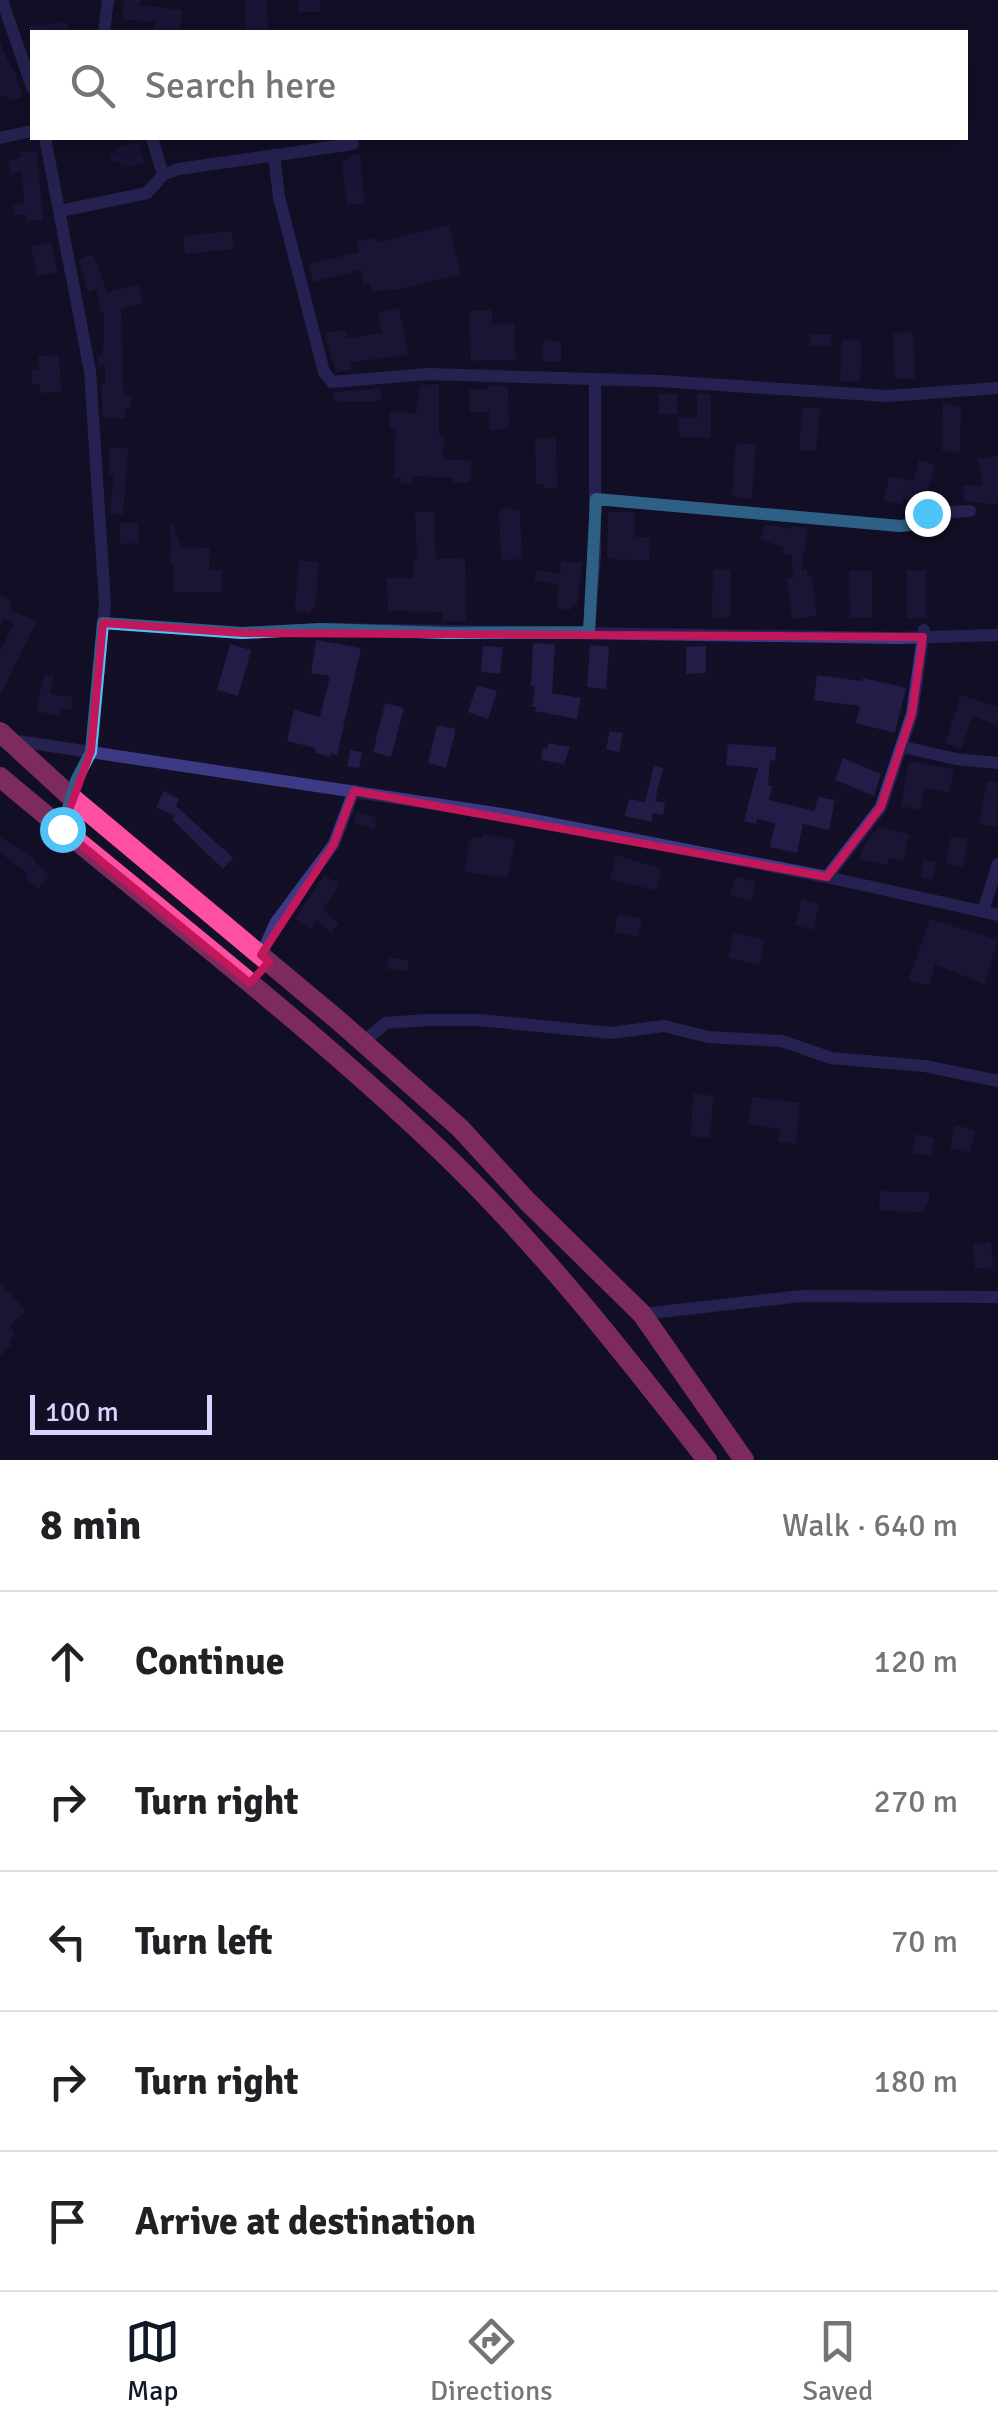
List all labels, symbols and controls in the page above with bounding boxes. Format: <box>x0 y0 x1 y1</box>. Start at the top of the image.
search box <box>30 30 968 140</box>
icon: search <box>65 58 120 113</box>
text: Search here <box>145 62 337 109</box>
route end <box>905 491 951 537</box>
route start <box>40 807 86 853</box>
scale bar <box>30 1390 212 1434</box>
text: 100 m <box>45 1395 119 1429</box>
text: 8 min <box>40 1500 141 1551</box>
text: Walk · 640 m <box>782 1506 958 1545</box>
icon: ahead <box>40 1634 95 1689</box>
text: Continue <box>135 1638 285 1685</box>
text: 120 m <box>874 1642 958 1681</box>
icon: right <box>40 1774 95 1829</box>
text: Turn right <box>135 1778 299 1825</box>
text: 270 m <box>874 1782 958 1821</box>
icon: left <box>40 1914 95 1969</box>
text: Turn left <box>135 1918 273 1965</box>
text: 70 m <box>891 1922 958 1961</box>
icon: right <box>40 2054 95 2109</box>
text: Turn right <box>135 2058 299 2105</box>
text: 180 m <box>874 2062 958 2101</box>
icon: arrive <box>40 2194 95 2249</box>
text: Arrive at destination <box>135 2198 476 2245</box>
tab: Map <box>125 2314 180 2408</box>
tab: Directions <box>430 2314 552 2408</box>
tab: Saved <box>802 2314 873 2408</box>

